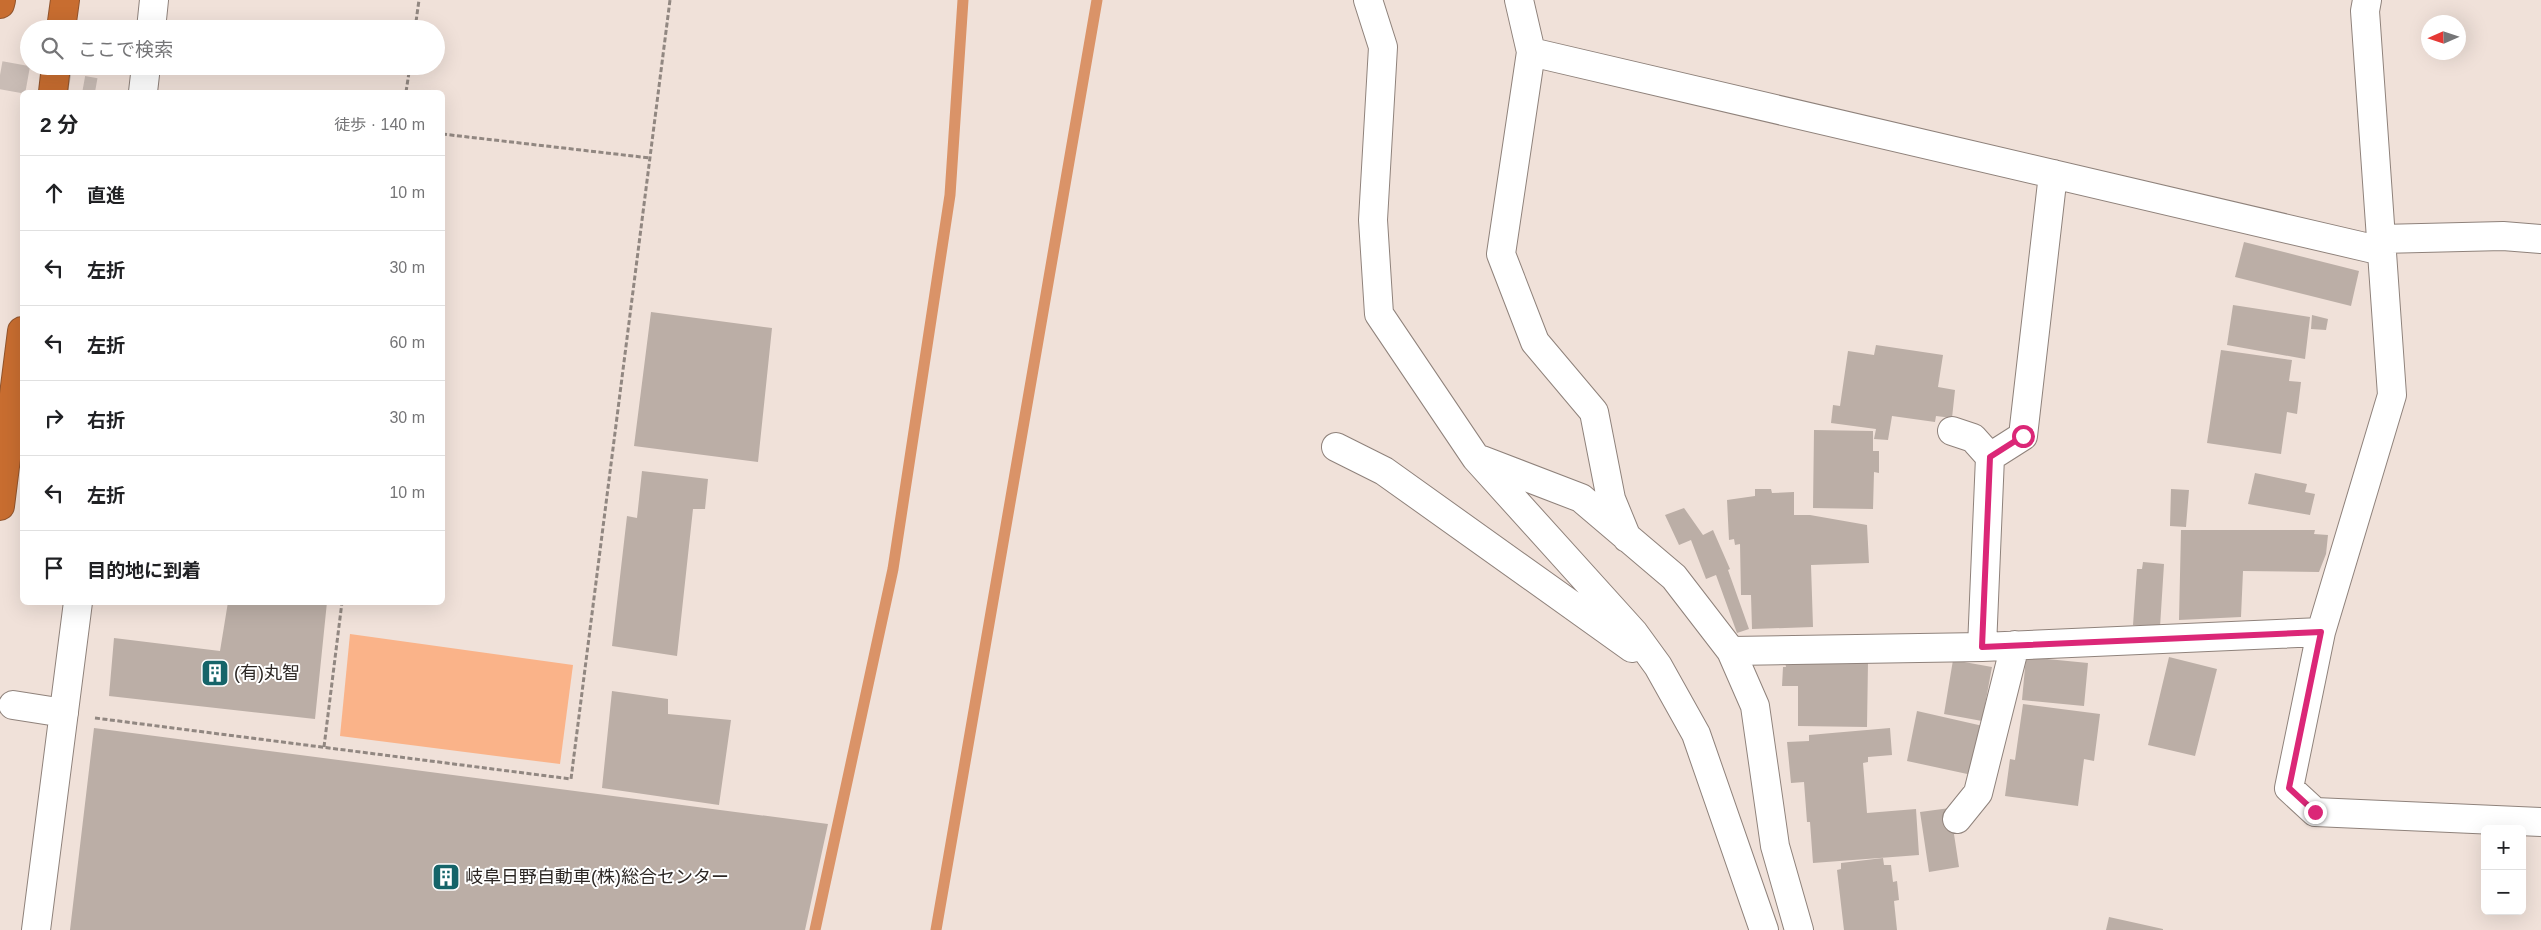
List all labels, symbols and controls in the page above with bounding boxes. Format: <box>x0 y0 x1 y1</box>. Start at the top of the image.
north arrow <box>2421 15 2466 60</box>
search box <box>20 20 445 75</box>
icon: search <box>38 34 66 62</box>
text: ここで検索 <box>78 39 173 60</box>
text: 2 分 <box>40 113 79 136</box>
text: 徒歩 · 140 m <box>334 116 425 133</box>
icon: ahead <box>40 179 68 207</box>
text: 10 m <box>389 184 425 201</box>
text: 直進 <box>87 185 125 206</box>
icon: left <box>40 254 68 282</box>
text: 30 m <box>389 259 425 276</box>
text: 左折 <box>87 260 125 281</box>
icon: left <box>40 329 68 357</box>
text: 60 m <box>389 334 425 351</box>
text: 左折 <box>87 335 125 356</box>
icon: right <box>40 404 68 432</box>
text: 30 m <box>389 409 425 426</box>
text: 右折 <box>87 410 125 431</box>
route start <box>2012 425 2035 448</box>
icon: left <box>40 479 68 507</box>
text: 10 m <box>389 484 425 501</box>
text: 左折 <box>87 485 125 506</box>
icon: arrive <box>40 554 68 582</box>
text: 目的地に到着 <box>87 560 201 581</box>
building icon: (有)丸智 <box>200 658 230 688</box>
place label: (有)丸智 <box>234 663 300 683</box>
route end <box>2304 801 2327 824</box>
map controls <box>2481 825 2526 915</box>
button: + <box>2481 825 2526 870</box>
building icon: 岐阜日野自動車(株)総合センター <box>431 862 461 892</box>
place label: 岐阜日野自動車(株)総合センター <box>465 867 729 887</box>
button: − <box>2481 870 2526 915</box>

